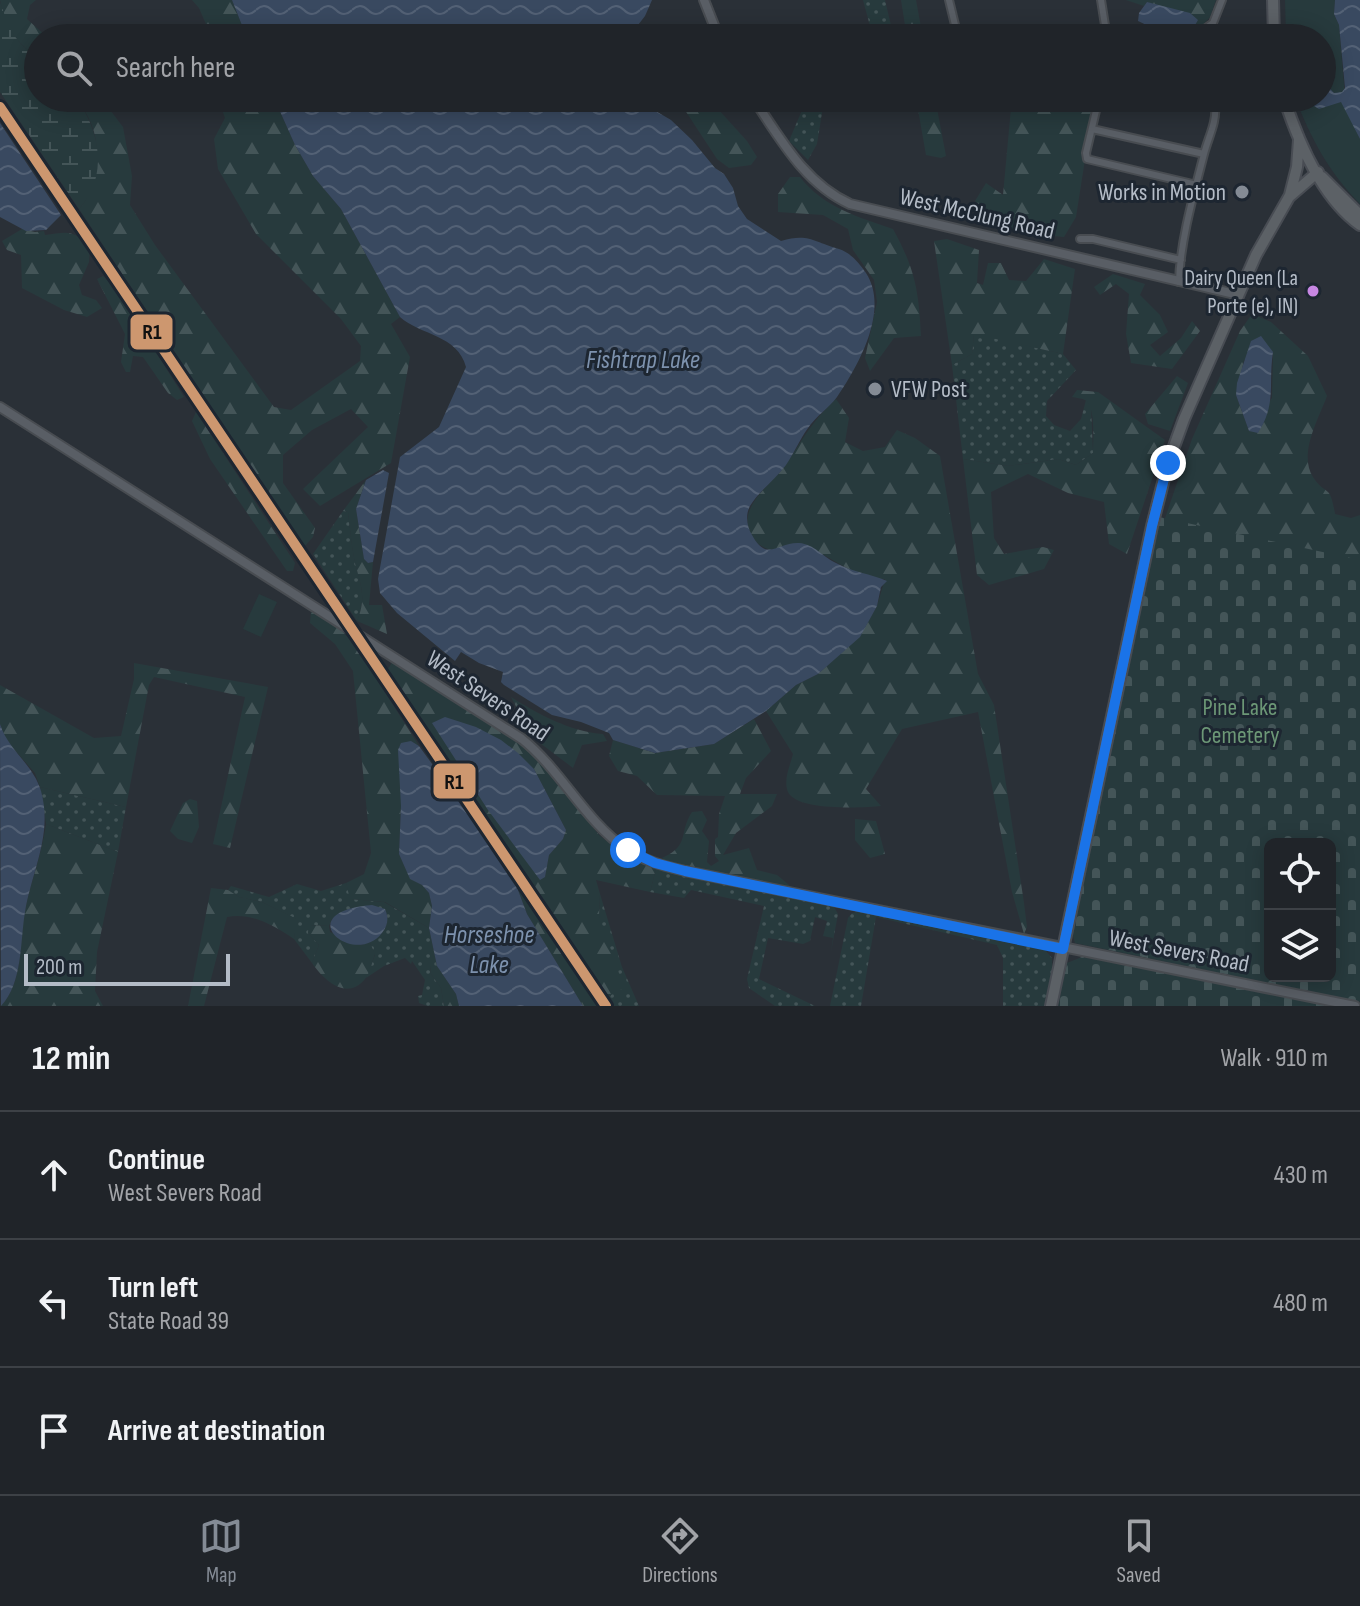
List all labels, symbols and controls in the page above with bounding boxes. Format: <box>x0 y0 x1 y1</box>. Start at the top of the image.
search box <box>24 24 1336 112</box>
icon: search <box>52 46 96 90</box>
text: Search here <box>116 50 235 86</box>
place label: Works in Motion <box>1098 178 1226 207</box>
street label: West McClung Road <box>897 182 1057 246</box>
marker: Works in Motion <box>1233 183 1251 201</box>
place label: Dairy Queen (La Porte (e), IN) <box>1184 265 1298 320</box>
marker: Dairy Queen (La Porte (e), IN) <box>1305 283 1321 299</box>
line badge: R1 <box>129 313 174 351</box>
text: R1 <box>142 319 162 346</box>
water label: Fishtrap Lake <box>586 345 700 376</box>
place label: VFW Post <box>891 375 967 404</box>
marker: VFW Post <box>866 380 884 398</box>
route end <box>1150 445 1186 481</box>
street label: West Severs Road <box>421 644 555 748</box>
park label: Pine Lake Cemetery <box>1200 693 1280 750</box>
line badge: R1 <box>432 762 477 800</box>
text: R1 <box>444 769 464 796</box>
route start <box>610 832 646 868</box>
map controls <box>1264 838 1336 982</box>
button: locate <box>1264 838 1336 910</box>
button: layers <box>1264 910 1336 982</box>
water label: Horseshoe Lake <box>444 920 534 981</box>
street label: West Severs Road <box>1107 923 1251 979</box>
scale bar <box>24 950 230 986</box>
text: 200 m <box>36 954 82 981</box>
text: 12 min <box>32 1038 111 1079</box>
text: Walk · 910 m <box>1221 1043 1328 1074</box>
text: Continue <box>108 1142 205 1178</box>
icon: ahead <box>32 1153 76 1197</box>
text: 430 m <box>1274 1160 1328 1191</box>
text: West Severs Road <box>108 1178 262 1209</box>
text: Turn left <box>108 1270 198 1306</box>
icon: left <box>32 1281 76 1325</box>
text: 480 m <box>1273 1288 1328 1319</box>
text: State Road 39 <box>108 1306 229 1337</box>
icon: arrive <box>32 1409 76 1453</box>
text: Arrive at destination <box>108 1413 325 1449</box>
tab: Map <box>199 1514 243 1589</box>
tab: Directions <box>642 1514 718 1589</box>
tab: Saved <box>1117 1514 1161 1589</box>

